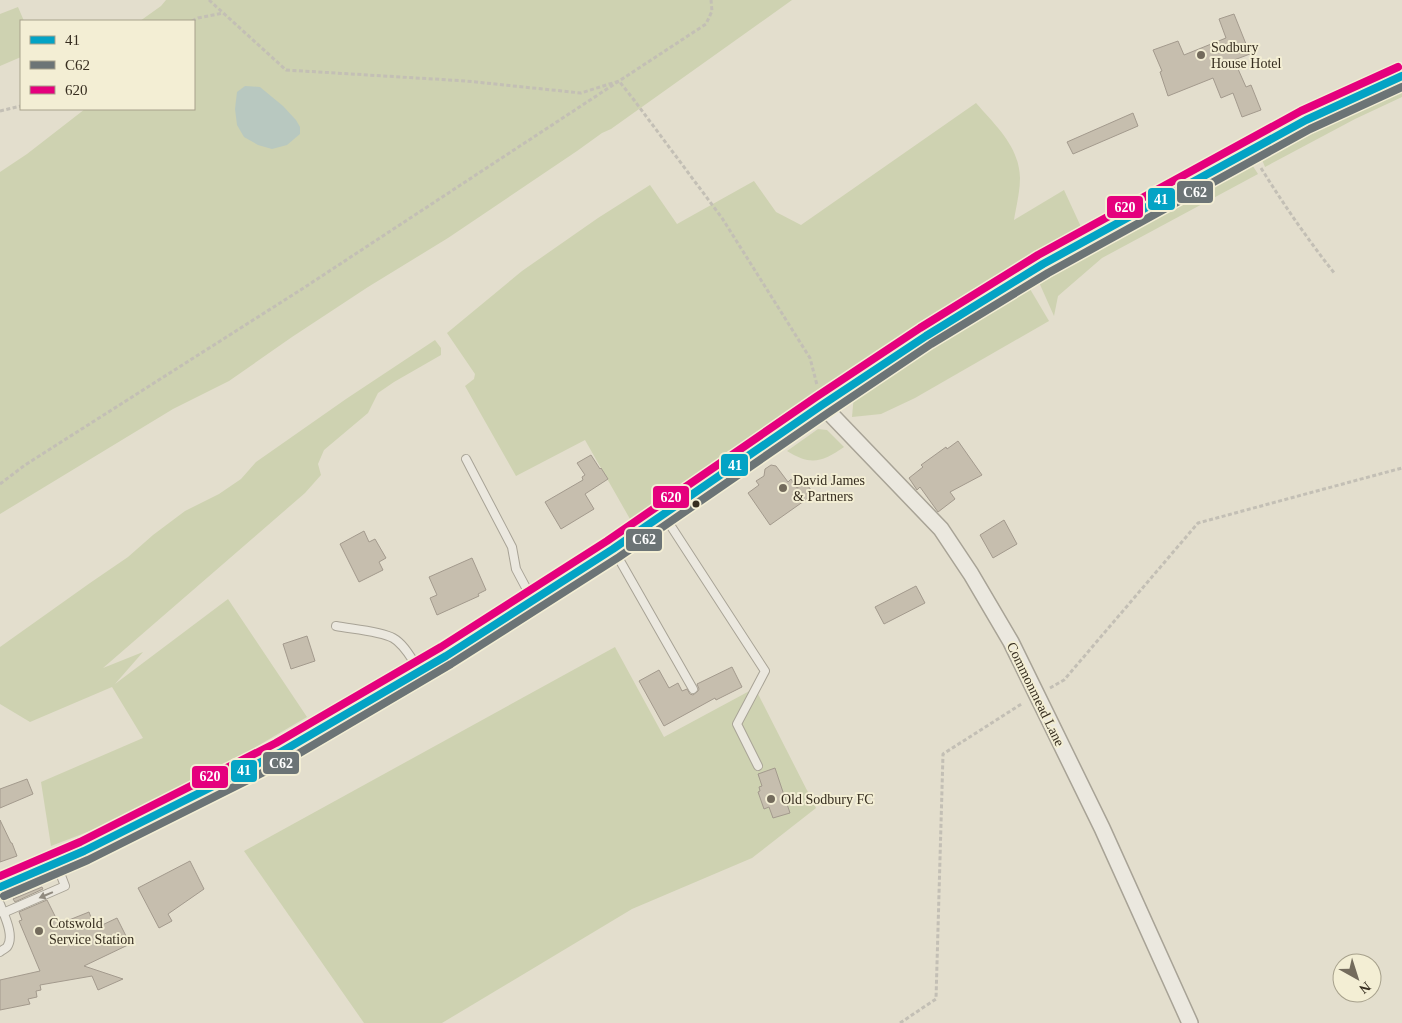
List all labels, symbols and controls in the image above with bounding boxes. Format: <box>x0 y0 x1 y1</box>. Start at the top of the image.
legend <box>20 20 195 110</box>
text: 41 <box>65 32 80 48</box>
place label: Sodbury House Hotel <box>1211 40 1281 71</box>
marker: Sodbury House Hotel <box>1195 49 1207 61</box>
text: C62 <box>65 57 90 73</box>
text: 620 <box>65 82 88 98</box>
line badge: C62 <box>1176 180 1214 204</box>
text: C62 <box>1183 185 1207 200</box>
line badge: 41 <box>1147 187 1176 211</box>
text: 41 <box>1154 192 1168 207</box>
line badge: 620 <box>1106 195 1144 219</box>
text: 620 <box>1115 200 1136 215</box>
line badge: 41 <box>720 453 749 477</box>
text: 41 <box>728 458 742 473</box>
place label: David James & Partners <box>793 473 865 504</box>
marker: David James & Partners <box>777 482 789 494</box>
line badge: 620 <box>652 485 690 509</box>
text: 620 <box>661 490 682 505</box>
unlabelled marker <box>691 499 701 509</box>
line badge: C62 <box>625 528 663 552</box>
text: C62 <box>632 532 656 547</box>
street label: Commonmead Lane <box>1004 640 1067 749</box>
line badge: C62 <box>262 751 300 775</box>
text: C62 <box>269 756 293 771</box>
line badge: 41 <box>230 759 258 783</box>
text: 41 <box>237 763 251 778</box>
line badge: 620 <box>191 765 229 789</box>
text: 620 <box>200 769 221 784</box>
place label: Old Sodbury FC <box>781 792 874 807</box>
marker: Old Sodbury FC <box>765 793 777 805</box>
one-way arrow <box>39 891 53 899</box>
place label: Cotswold Service Station <box>49 916 134 947</box>
marker: Cotswold Service Station <box>33 925 45 937</box>
north arrow <box>1332 953 1382 1003</box>
text: N <box>1356 979 1374 997</box>

